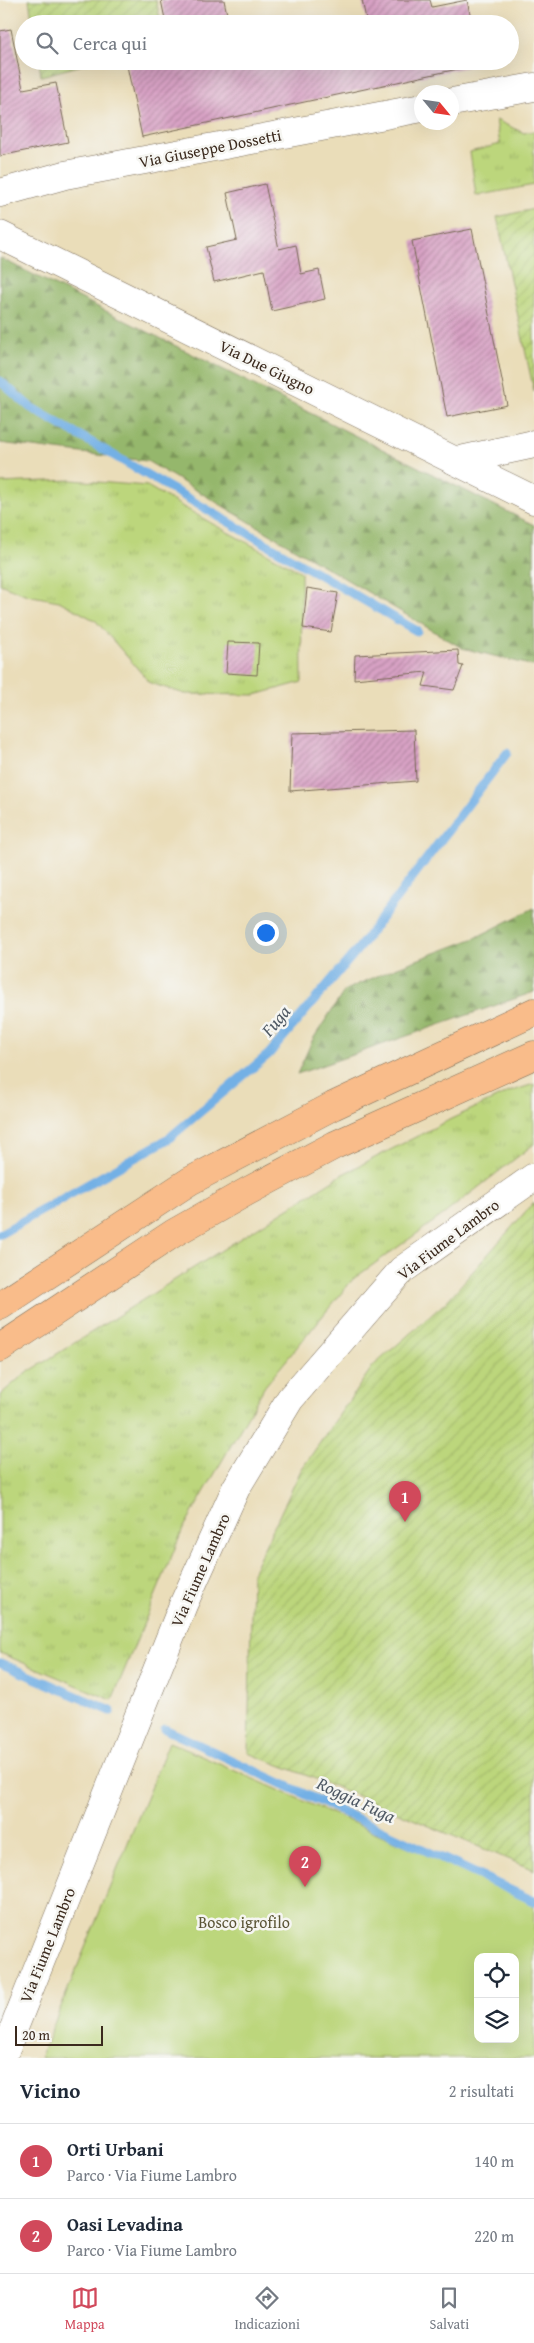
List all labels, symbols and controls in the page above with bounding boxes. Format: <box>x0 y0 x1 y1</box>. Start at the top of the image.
search box <box>15 15 519 70</box>
icon: search <box>33 29 61 57</box>
text: Cerca qui <box>73 29 147 57</box>
north arrow <box>414 85 459 130</box>
street label: Via Giuseppe Dossetti <box>137 122 284 174</box>
street label: Via Due Giugno <box>215 334 319 400</box>
your location <box>253 920 279 946</box>
water label: Fuga <box>254 999 297 1043</box>
street label: Via Fiume Lambro <box>392 1193 504 1285</box>
pin: 1 <box>389 1481 421 1522</box>
street label: Via Fiume Lambro <box>164 1509 236 1631</box>
water label: Roggia Fuga <box>312 1769 401 1830</box>
pin: 2 <box>289 1846 321 1887</box>
street label: Via Fiume Lambro <box>13 1884 81 2006</box>
park label: Bosco igrofilo <box>198 1910 290 1934</box>
map controls <box>474 1953 519 2043</box>
button: locate <box>474 1953 519 1998</box>
button: layers <box>474 1998 519 2043</box>
scale bar <box>15 2023 102 2046</box>
text: 20 m <box>22 2025 50 2045</box>
text: Vicino <box>20 2075 80 2106</box>
text: 2 risultati <box>449 2079 514 2103</box>
text: Orti Urbani <box>67 2135 164 2163</box>
text: 1 <box>32 2149 40 2173</box>
text: 140 m <box>474 2149 514 2173</box>
text: Parco · Via Fiume Lambro <box>67 2163 237 2187</box>
text: Oasi Levadina <box>67 2210 183 2238</box>
text: 2 <box>32 2224 40 2248</box>
text: 220 m <box>474 2224 514 2248</box>
text: Parco · Via Fiume Lambro <box>67 2238 237 2262</box>
tab: Mappa <box>65 2284 105 2334</box>
tab: Indicazioni <box>234 2284 300 2334</box>
tab: Salvati <box>430 2284 469 2334</box>

